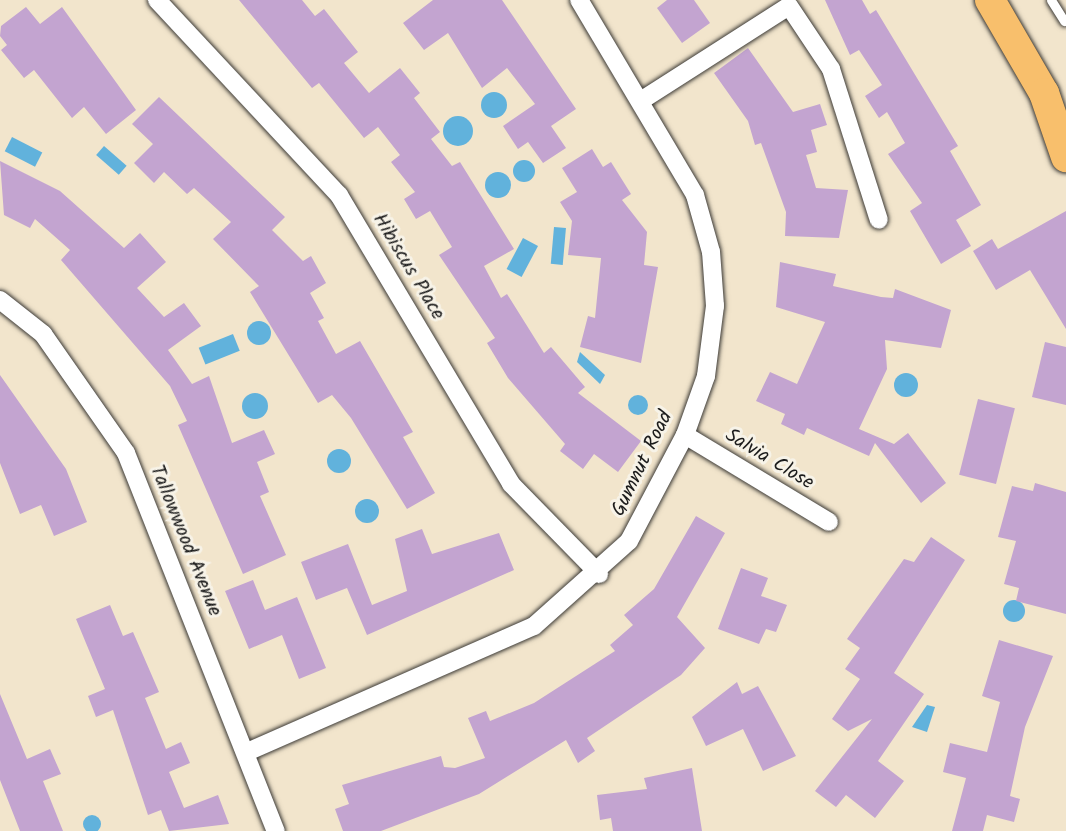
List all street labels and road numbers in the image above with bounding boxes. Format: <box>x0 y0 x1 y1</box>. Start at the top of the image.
street label: Hibiscus Place <box>367 209 449 325</box>
street label: Gumnut Road <box>607 408 679 520</box>
street label: Salvia Close <box>720 424 818 496</box>
street label: Tallowwood Avenue <box>144 462 226 620</box>

